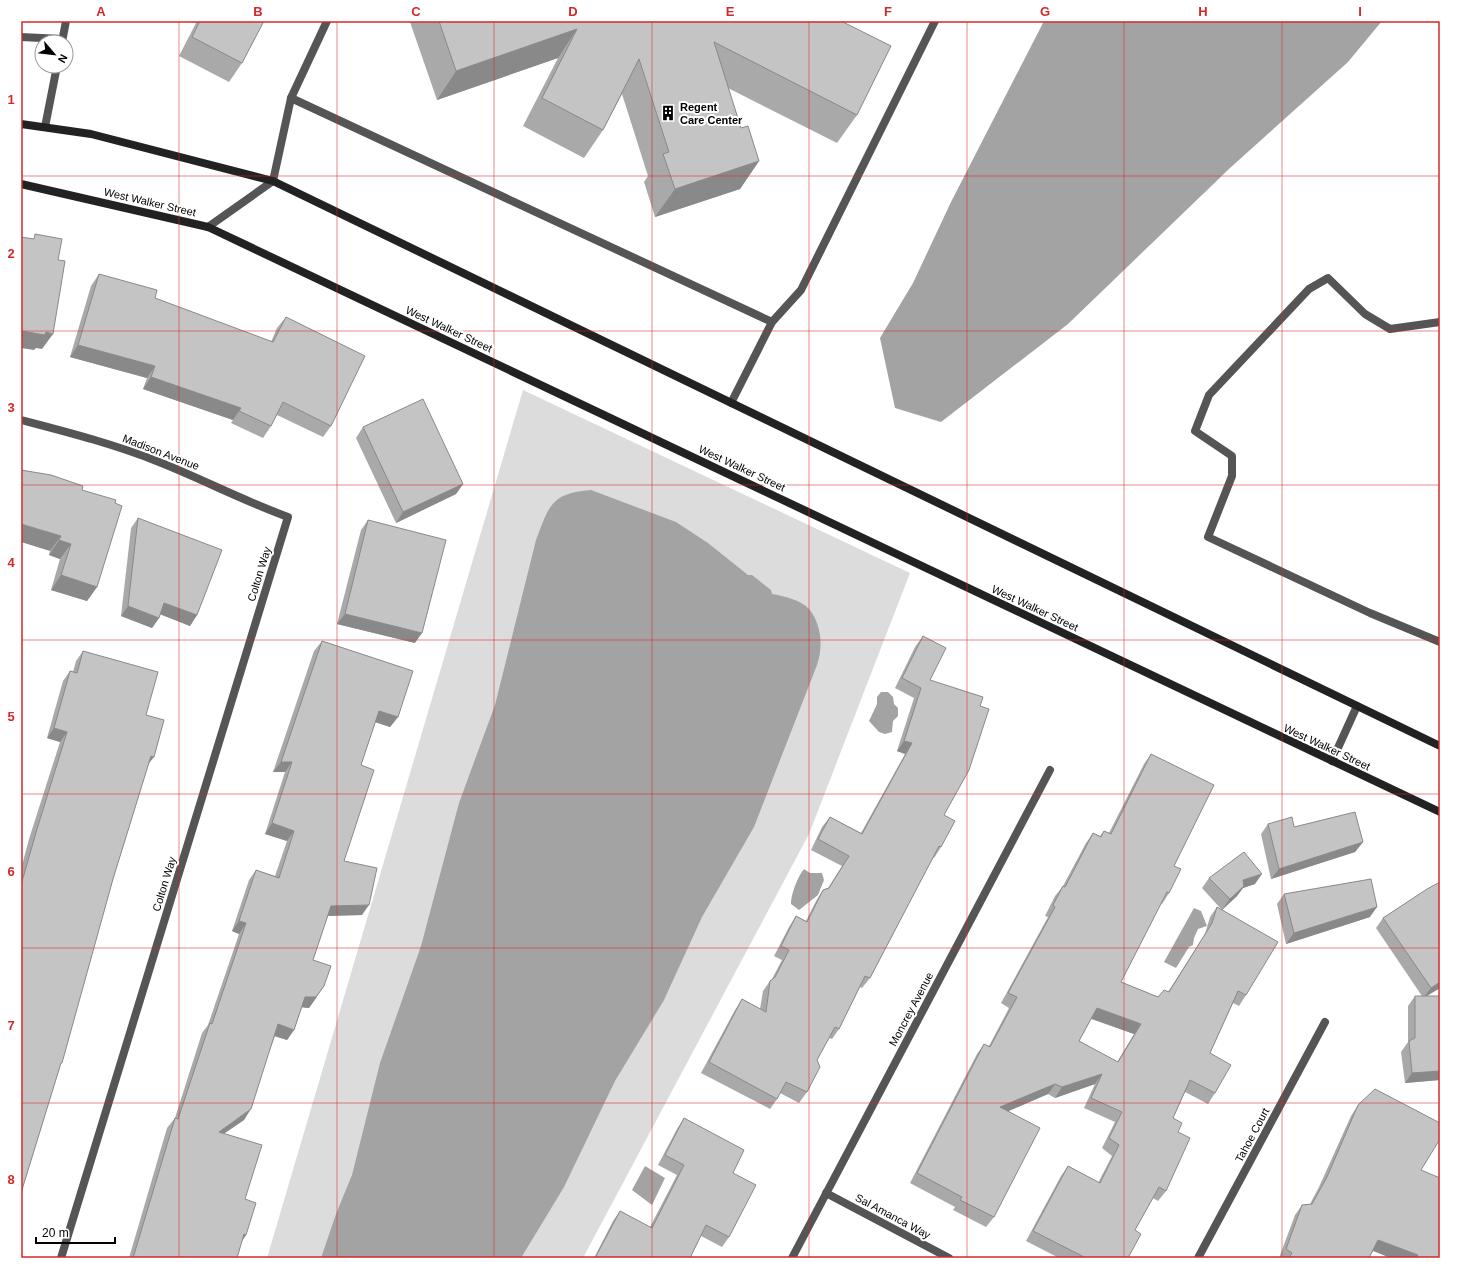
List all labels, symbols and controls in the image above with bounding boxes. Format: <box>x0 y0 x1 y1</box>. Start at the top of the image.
text: A <box>96 4 106 19</box>
text: B <box>253 4 263 19</box>
text: C <box>411 4 421 19</box>
text: D <box>568 4 578 19</box>
text: E <box>726 4 735 19</box>
text: F <box>884 4 892 19</box>
text: G <box>1040 4 1050 19</box>
text: H <box>1198 4 1208 19</box>
text: I <box>1358 4 1362 19</box>
north arrow <box>34 34 74 74</box>
text: N <box>56 52 70 65</box>
text: 1 <box>7 92 15 107</box>
place label: Regent Care Center <box>680 101 743 126</box>
building icon: Regent Care Center <box>659 104 677 122</box>
street label: West Walker Street <box>103 186 197 218</box>
text: 2 <box>7 246 15 261</box>
street label: West Walker Street <box>404 304 494 354</box>
text: 3 <box>7 400 15 415</box>
street label: Madison Avenue <box>121 432 201 472</box>
street label: West Walker Street <box>697 443 787 493</box>
street label: Colton Way <box>245 545 273 603</box>
text: 4 <box>7 555 15 570</box>
street label: West Walker Street <box>990 583 1080 633</box>
text: 5 <box>7 709 15 724</box>
street label: West Walker Street <box>1282 722 1372 772</box>
street label: Colton Way <box>150 855 178 913</box>
text: 6 <box>7 864 15 879</box>
street label: Moncrey Avenue <box>887 970 935 1048</box>
text: 7 <box>7 1018 15 1033</box>
street label: Tahoe Court <box>1233 1106 1271 1164</box>
text: 8 <box>7 1172 15 1187</box>
street label: Sal Amanca Way <box>853 1191 933 1241</box>
scale bar <box>36 1219 115 1245</box>
text: 20 m <box>42 1226 69 1240</box>

